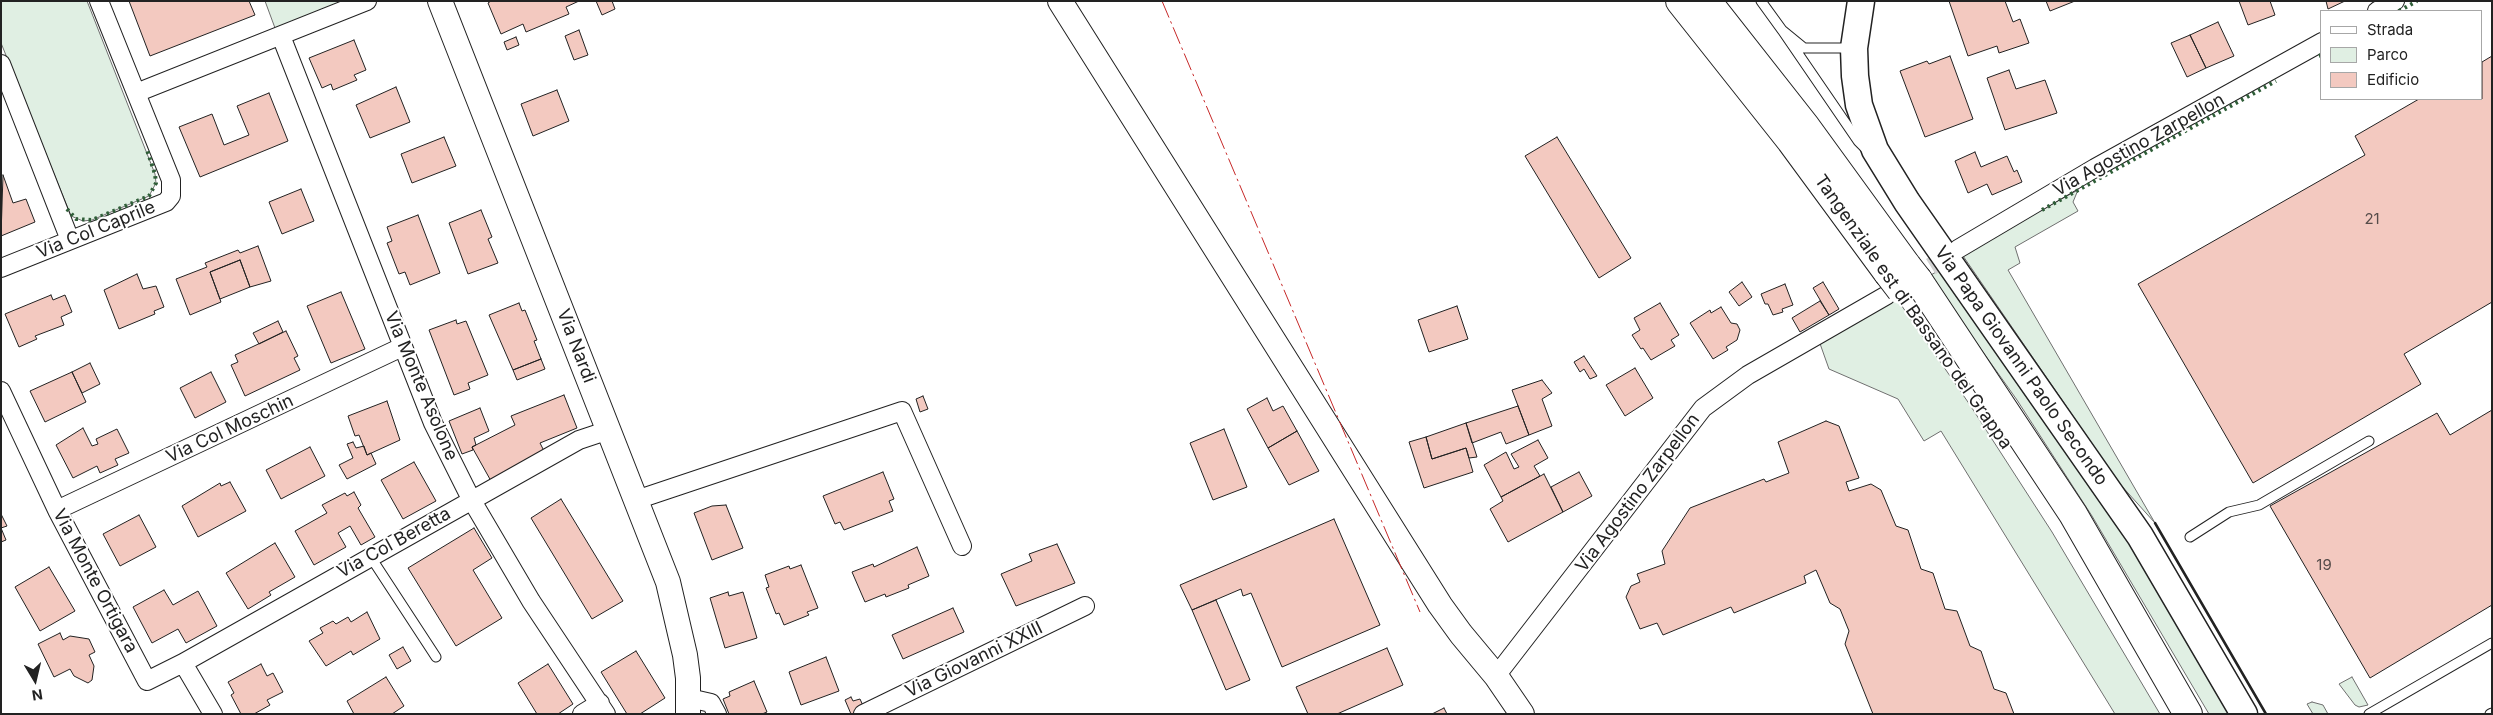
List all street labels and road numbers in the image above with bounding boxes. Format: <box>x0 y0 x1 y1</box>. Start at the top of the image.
street label: Via Agostino Zarpellon <box>2050 89 2228 201</box>
street label: Tangenziale est di Bassano del Grappa <box>1810 171 2016 453</box>
street label: Via Col Caprile <box>34 196 158 264</box>
street label: Via Papa Giovanni Paolo Secondo <box>1930 242 2112 490</box>
street label: Via Nardi <box>552 306 600 386</box>
street label: Via Monte Asolone <box>380 308 462 464</box>
street label: Via Col Moschin <box>163 390 297 468</box>
street label: Via Agostino Zarpellon <box>1571 410 1705 576</box>
street label: Via Col Beretta <box>334 503 454 583</box>
street label: Via Monte Ortigara <box>48 505 142 657</box>
street label: Via Giovanni XXIII <box>902 617 1046 703</box>

